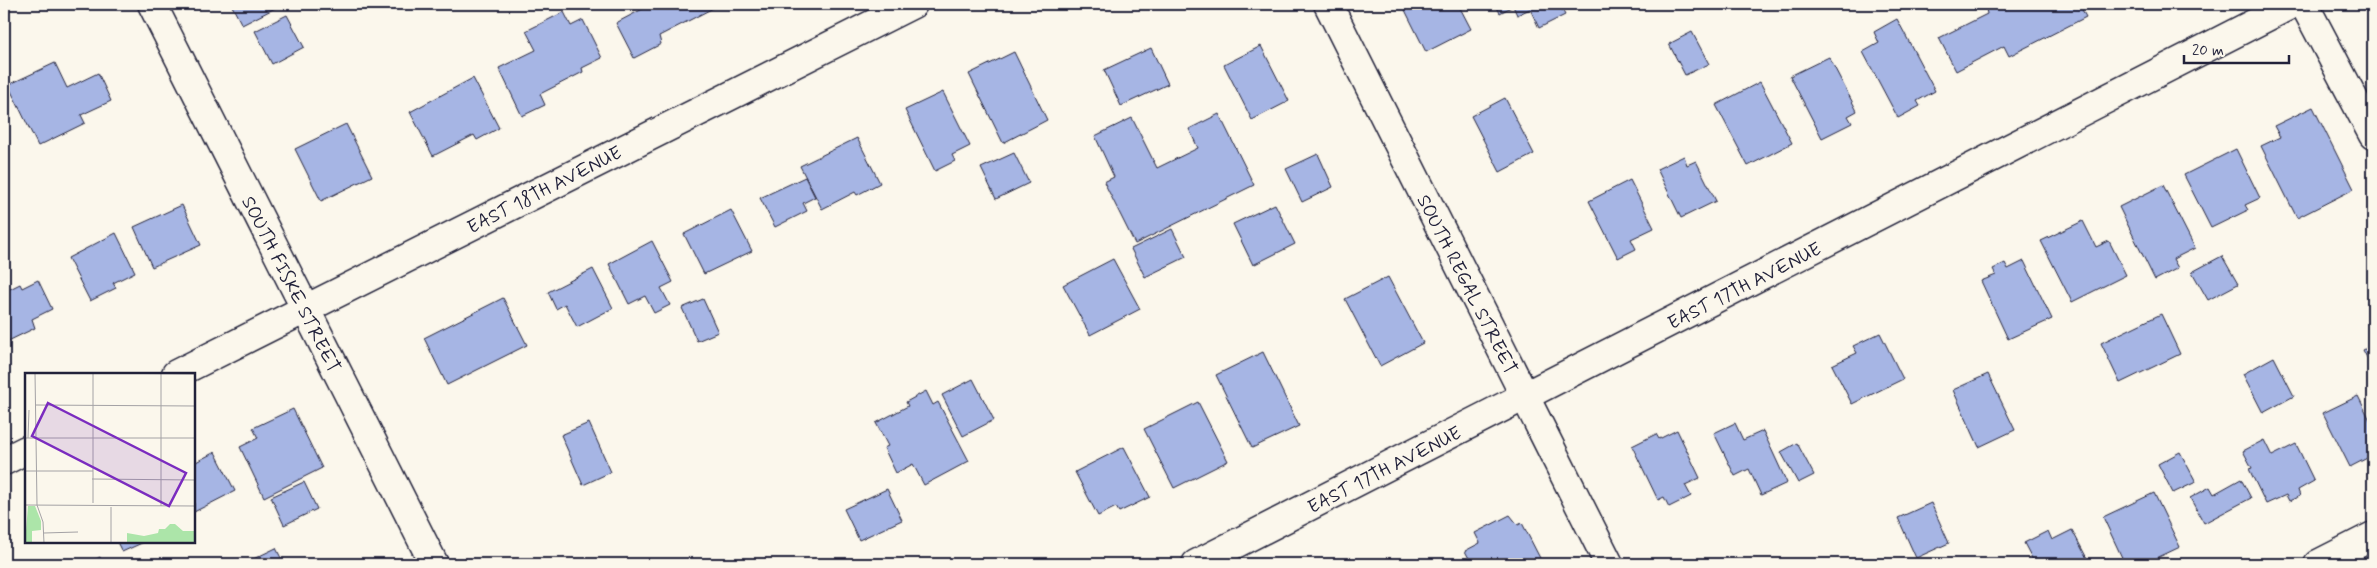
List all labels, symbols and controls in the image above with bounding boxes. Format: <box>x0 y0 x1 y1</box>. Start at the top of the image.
scale bar <box>2184 32 2290 64</box>
text: 20 m <box>2192 41 2224 61</box>
street label: EAST 18TH AVENUE <box>463 141 626 240</box>
street label: SOUTH REGAL STREET <box>1410 190 1523 379</box>
street label: SOUTH FISKE STREET <box>235 192 346 377</box>
street label: EAST 17TH AVENUE <box>1664 237 1826 336</box>
inset map <box>25 373 195 543</box>
street label: EAST 17TH AVENUE <box>1304 421 1466 520</box>

